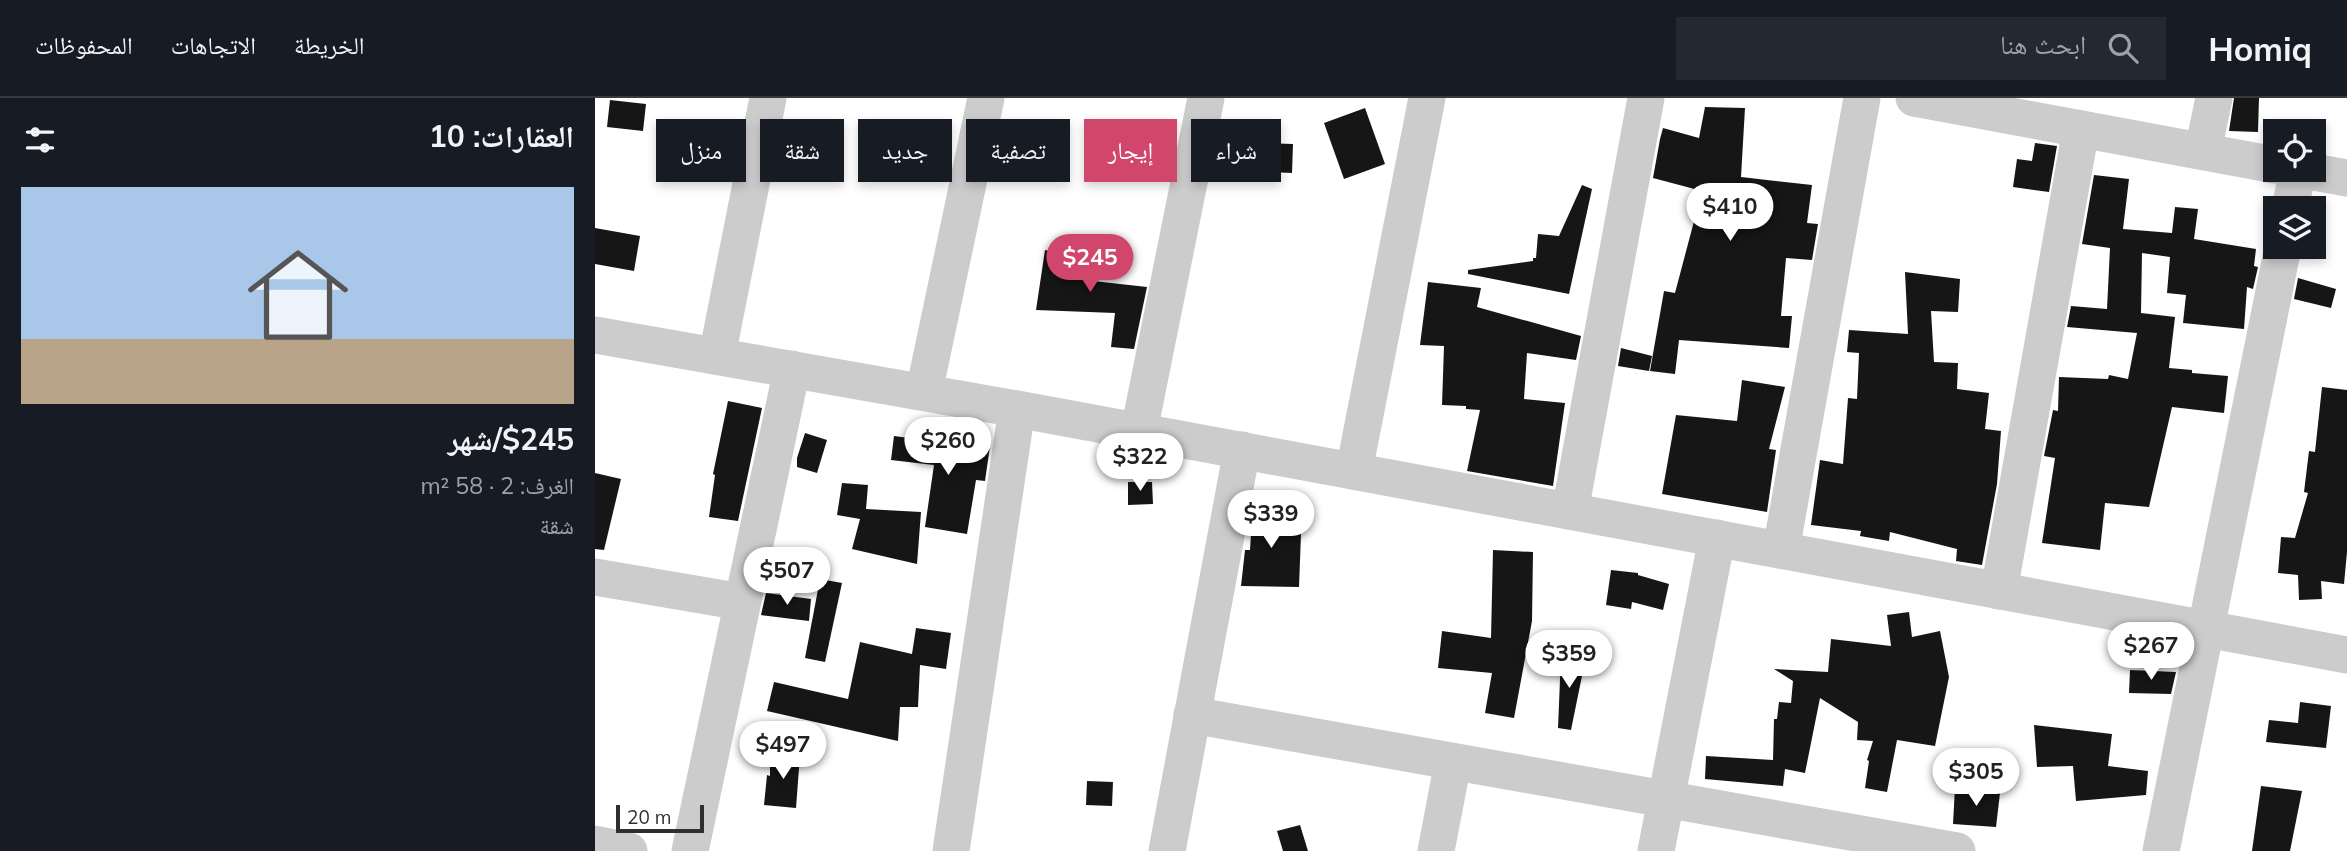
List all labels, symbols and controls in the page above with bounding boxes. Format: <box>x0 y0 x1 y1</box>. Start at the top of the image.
search box <box>1676 17 2166 80</box>
text: ابحث هنا <box>2000 28 2086 61</box>
text: Homiq <box>2208 28 2312 69</box>
icon: search <box>2104 29 2142 67</box>
text: المحفوظات <box>35 30 133 60</box>
text: الاتجاهات <box>171 30 256 60</box>
text: الخريطة <box>294 30 365 60</box>
text: العقارات: 10 <box>429 117 574 155</box>
chip: منزل <box>656 119 746 182</box>
chip: شقة <box>760 119 844 182</box>
chip: جديد <box>858 119 952 182</box>
chip: تصفية <box>966 119 1070 182</box>
chip: إيجار <box>1084 119 1177 182</box>
chip: شراء <box>1191 119 1281 182</box>
map controls <box>2263 119 2326 259</box>
button: locate <box>2263 119 2326 182</box>
icon: filters <box>21 121 59 159</box>
pin: $410 <box>1689 184 1771 243</box>
text: $410 <box>1702 191 1758 220</box>
button: layers <box>2263 196 2326 259</box>
icon: home <box>235 232 361 358</box>
pin: $245 <box>1049 234 1131 294</box>
text: $245 <box>1062 242 1118 271</box>
pin: $260 <box>907 418 989 477</box>
text: $245/شهر <box>448 420 574 458</box>
text: $260 <box>920 425 976 454</box>
pin: $322 <box>1099 434 1181 493</box>
text: $322 <box>1112 441 1168 470</box>
text: الغرف: 2 · 58 m² <box>420 471 574 500</box>
pin: $339 <box>1230 490 1312 550</box>
text: $339 <box>1243 498 1299 527</box>
text: شقة <box>540 511 574 540</box>
pin: $507 <box>746 547 828 607</box>
text: $507 <box>759 555 815 584</box>
pin: $267 <box>2110 622 2192 682</box>
pin: $359 <box>1528 630 1610 690</box>
text: $267 <box>2123 630 2179 659</box>
text: $359 <box>1541 638 1597 667</box>
pin: $497 <box>742 722 824 781</box>
text: $497 <box>755 729 811 758</box>
pin: $305 <box>1935 748 2017 808</box>
text: $305 <box>1948 756 2004 785</box>
scale bar <box>616 802 703 834</box>
text: 20 m <box>627 805 671 829</box>

